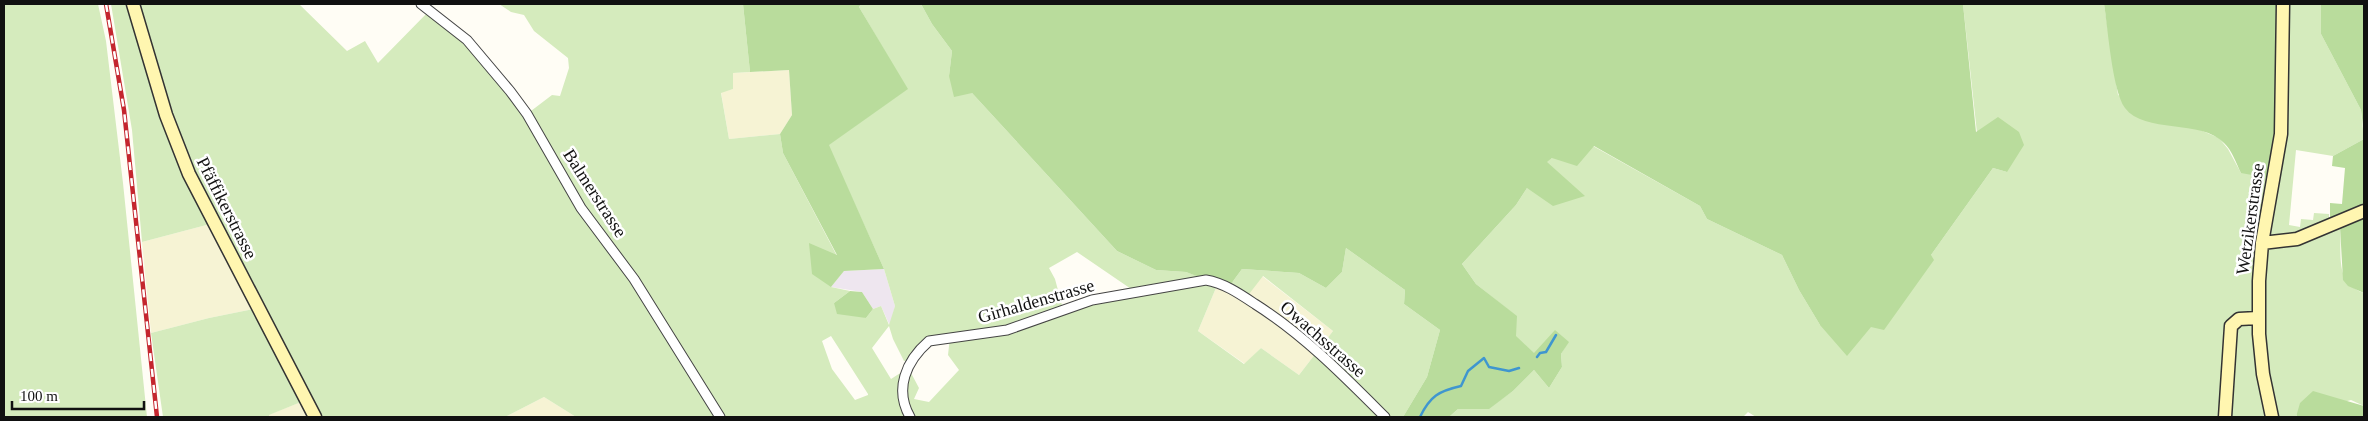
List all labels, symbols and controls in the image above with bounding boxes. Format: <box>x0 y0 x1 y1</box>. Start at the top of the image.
street label: Balmerstrasse <box>559 145 631 241</box>
street label: Pfäffikerstrasse <box>193 154 261 262</box>
street label: Wetzikerstrasse <box>2232 162 2268 276</box>
street label: Girhaldenstrasse <box>976 275 1096 327</box>
street label: Owachsstrasse <box>1276 297 1370 381</box>
scale bar <box>12 378 145 410</box>
text: 100 m <box>20 388 58 404</box>

